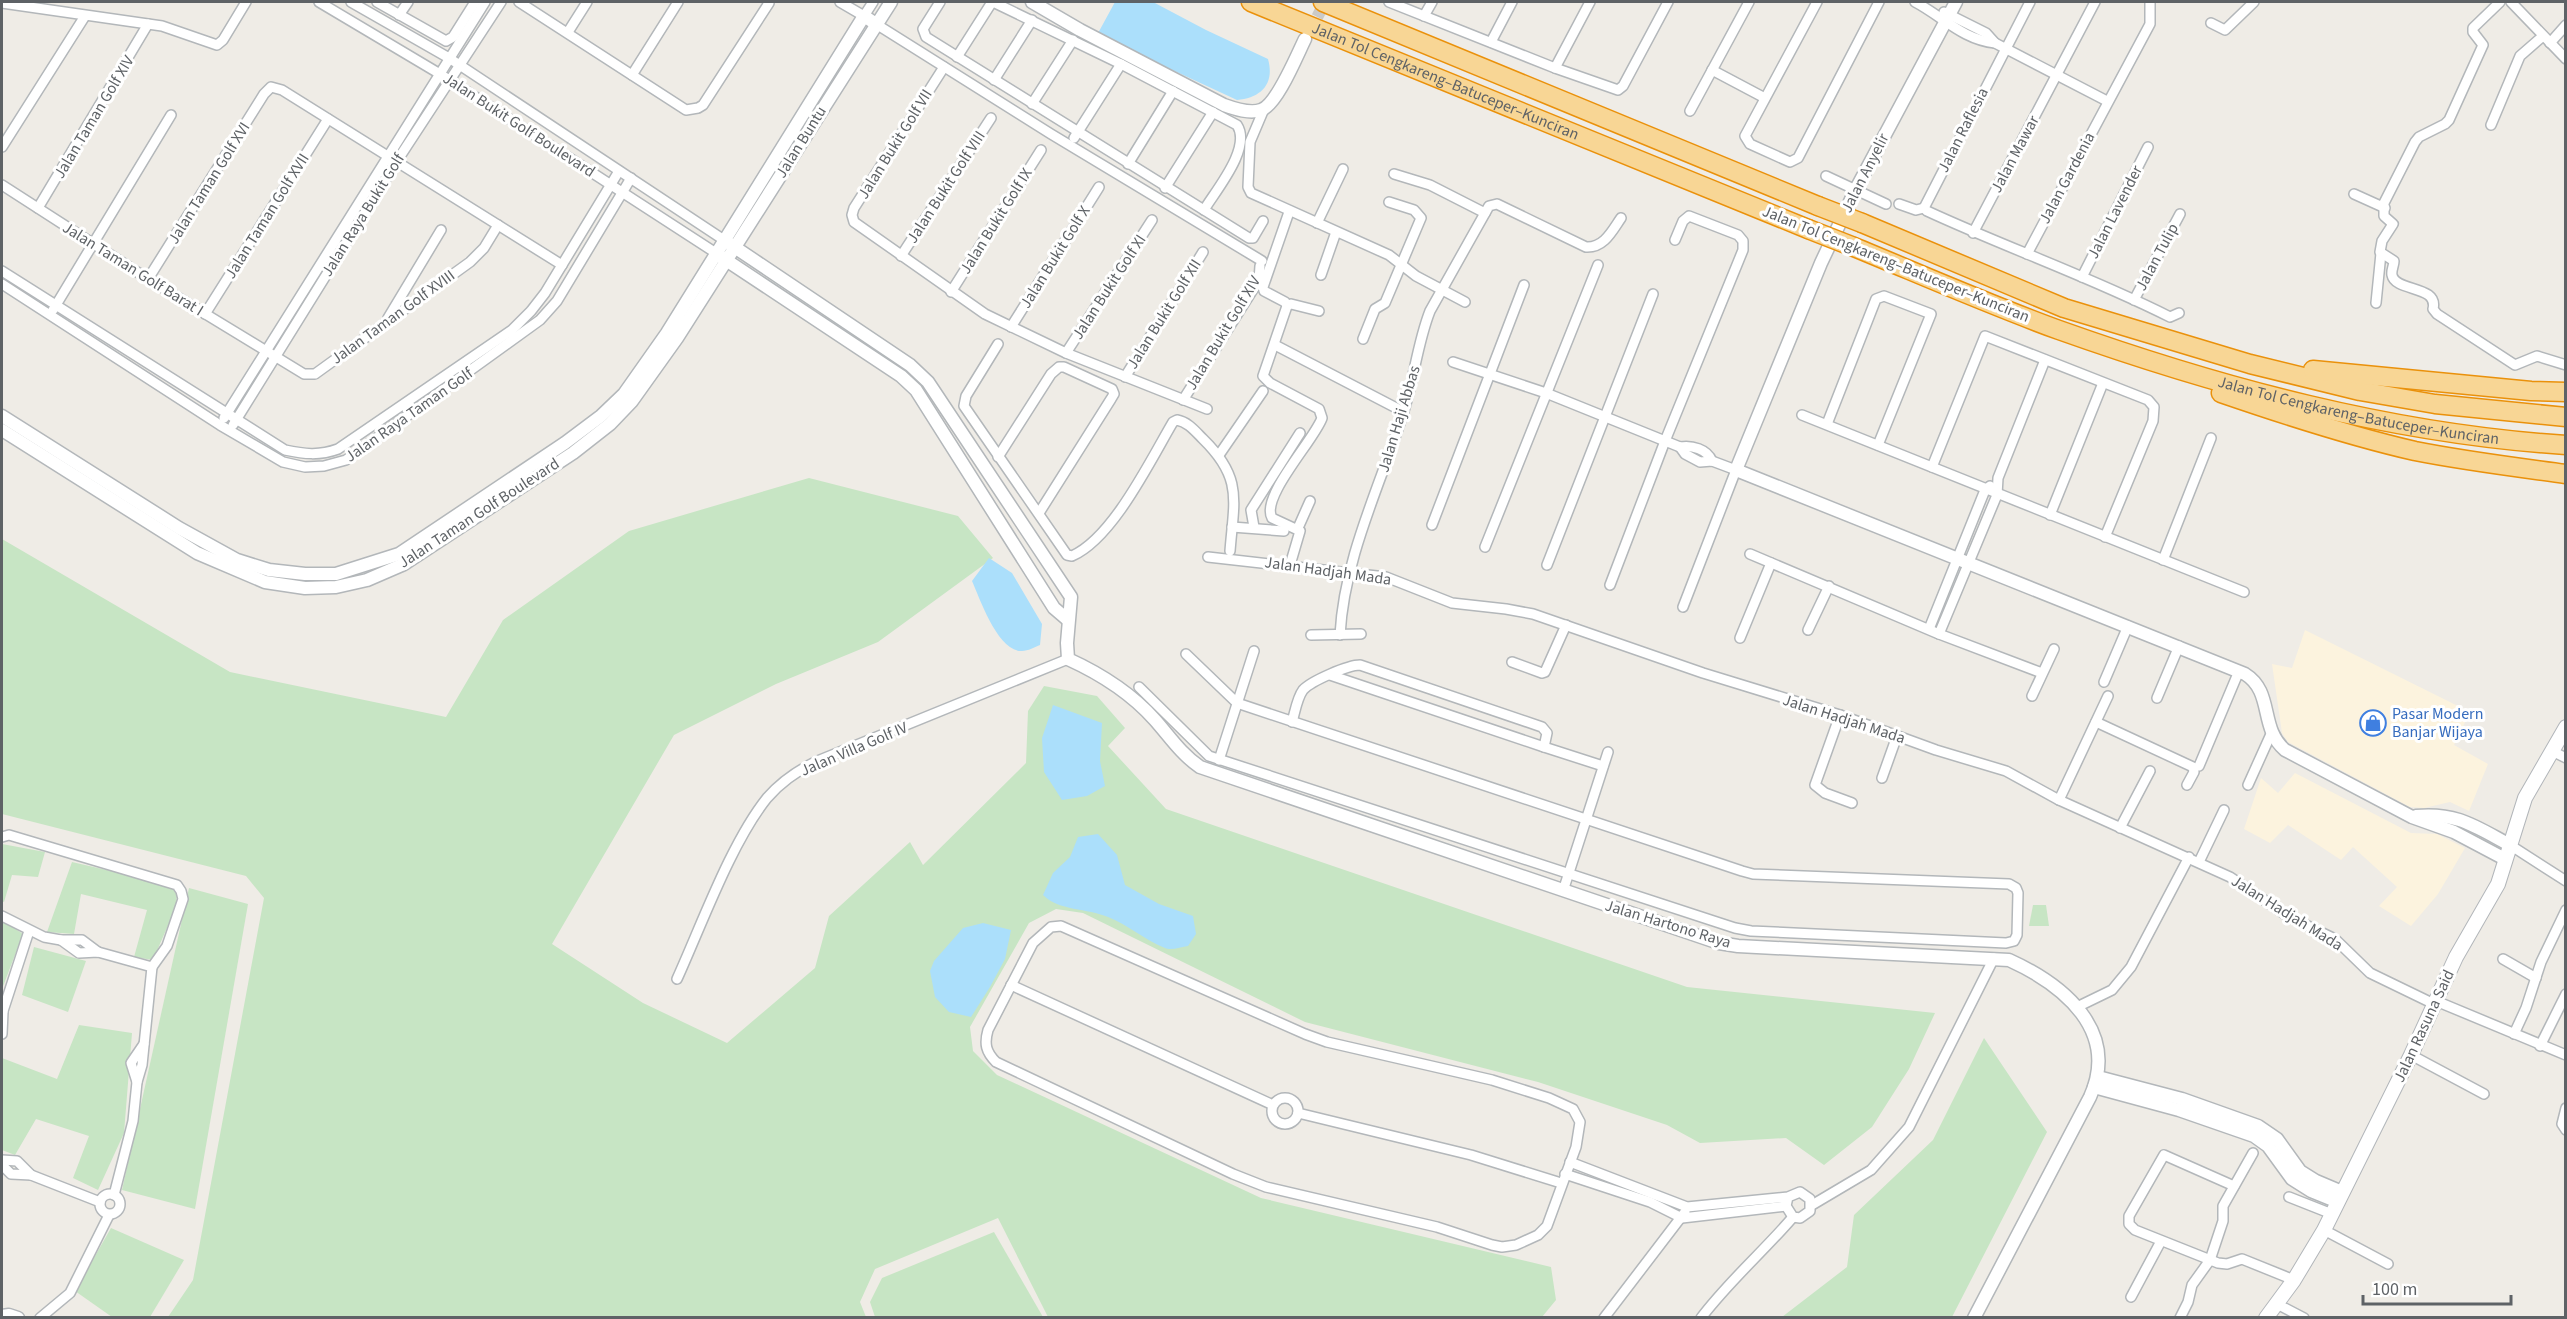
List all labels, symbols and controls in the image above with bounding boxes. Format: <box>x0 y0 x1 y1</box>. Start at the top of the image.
street label: Jalan Tol Cengkareng–Batuceper–Kunciran <box>1308 17 1582 146</box>
street label: Jalan Taman Golf XIV <box>49 51 140 183</box>
street label: Jalan Bukit Golf Boulevard <box>439 67 599 183</box>
street label: Jalan Raflesia <box>1932 84 1994 176</box>
street label: Jalan Bukit Golf VII <box>852 85 938 203</box>
street label: Jalan Buntu <box>770 102 832 182</box>
street label: Jalan Mawar <box>1985 111 2045 196</box>
street label: Jalan Taman Golf XVI <box>163 118 255 248</box>
street label: Jalan Bukit Golf VIII <box>901 127 991 247</box>
street label: Jalan Gardenia <box>2034 128 2100 228</box>
street label: Jalan Anyelir <box>1836 129 1895 216</box>
street label: Jalan Raya Bukit Golf <box>316 148 410 281</box>
street label: Jalan Taman Golf XVII <box>220 149 314 283</box>
street label: Jalan Lavender <box>2082 161 2148 262</box>
street label: Jalan Bukit Golf IX <box>955 164 1037 278</box>
street label: Jalan Tol Cengkareng–Batuceper–Kunciran <box>1759 200 2033 328</box>
street label: Jalan Bukit Golf X <box>1015 202 1095 312</box>
street label: Jalan Taman Golf Barat I <box>58 217 208 321</box>
street label: Jalan Tulip <box>2130 219 2184 295</box>
street label: Jalan Bukit Golf XI <box>1067 230 1151 344</box>
street label: Jalan Bukit Golf XII <box>1121 255 1207 373</box>
street label: Jalan Taman Golf XVIII <box>327 265 459 369</box>
street label: Jalan Bukit Golf XIV <box>1180 271 1266 394</box>
street label: Jalan Raya Taman Golf <box>341 362 478 467</box>
street label: Jalan Haji Abbas <box>1372 363 1426 475</box>
street label: Jalan Tol Cengkareng–Batuceper–Kunciran <box>2215 371 2500 450</box>
street label: Jalan Taman Golf Boulevard <box>394 453 564 573</box>
street label: Jalan Hadjah Mada <box>1263 551 1393 591</box>
street label: Jalan Hadjah Mada <box>1780 689 1908 749</box>
place label: Pasar Modern Banjar Wijaya <box>2392 703 2483 743</box>
shop icon: Pasar Modern Banjar Wijaya <box>2358 708 2388 738</box>
street label: Jalan Villa Golf IV <box>797 716 912 781</box>
street label: Jalan Hadjah Mada <box>2227 870 2347 956</box>
street label: Jalan Hartono Raya <box>1602 894 1734 954</box>
street label: Jalan Rasuna Said <box>2388 966 2460 1086</box>
scale bar <box>2363 1268 2512 1306</box>
text: 100 m <box>2372 1277 2417 1302</box>

